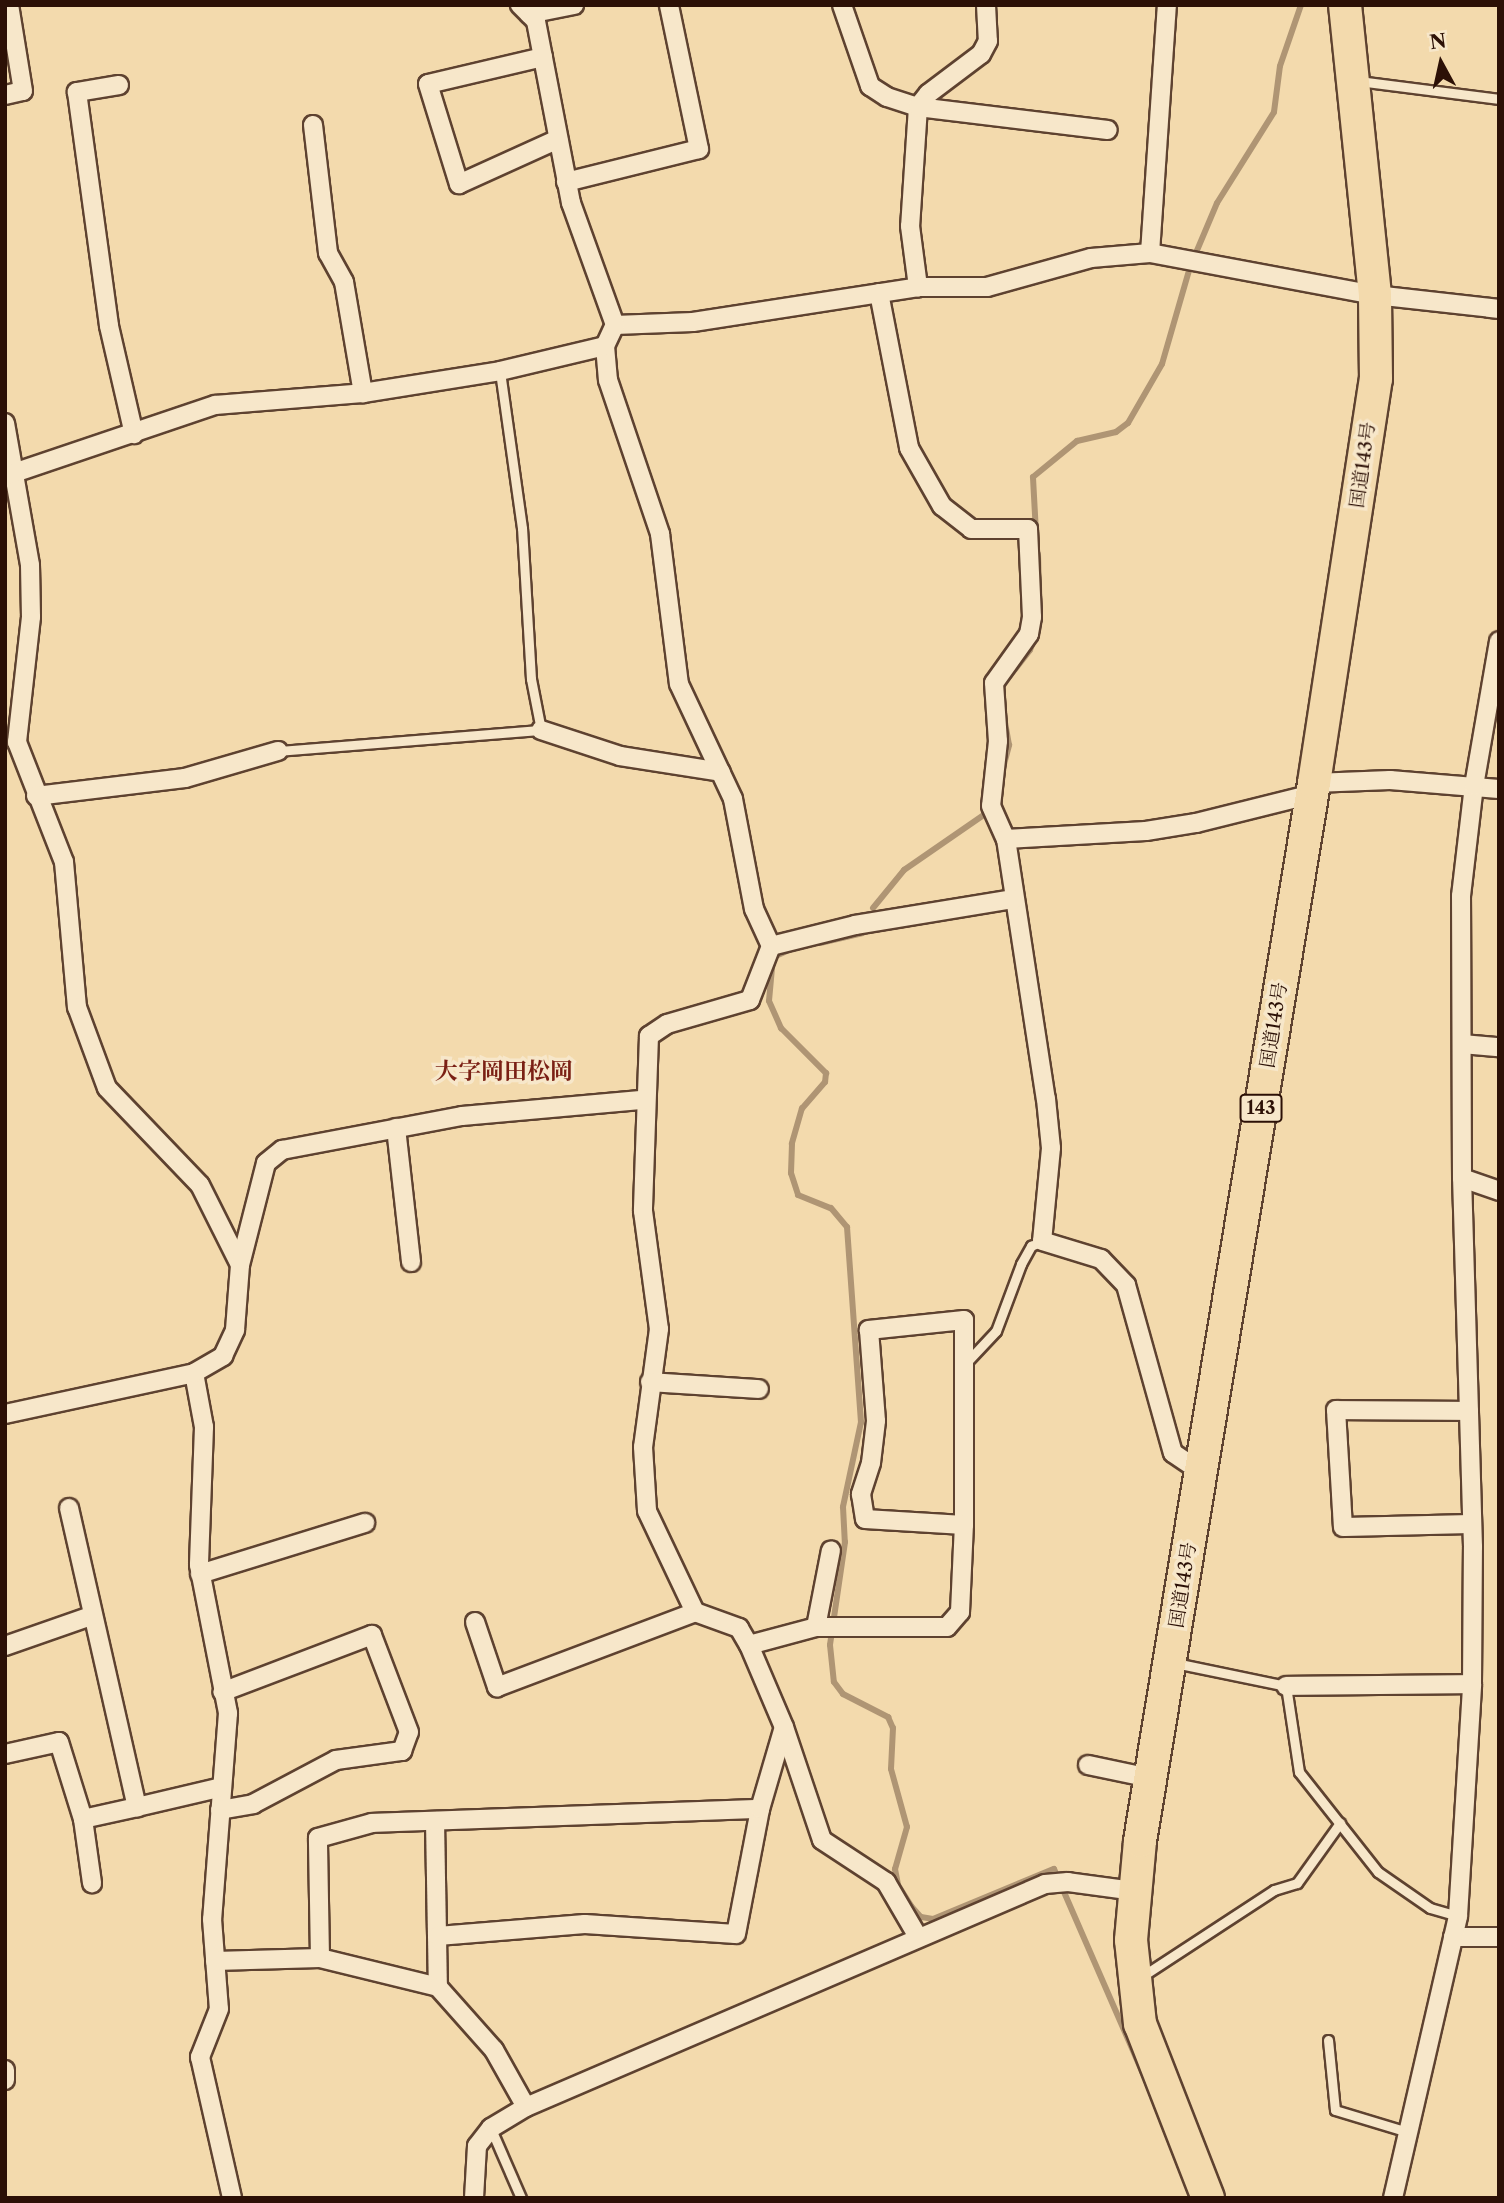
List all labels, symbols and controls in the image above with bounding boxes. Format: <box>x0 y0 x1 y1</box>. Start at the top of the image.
north arrow <box>1406 28 1476 98</box>
text: N <box>1428 29 1448 54</box>
street label: 国道143号 <box>1346 421 1380 509</box>
street label: 国道143号 <box>1256 981 1292 1069</box>
district label: 大字岡田松岡 <box>435 1057 573 1085</box>
road number: 143 <box>1238 1093 1284 1122</box>
street label: 国道143号 <box>1165 1541 1201 1629</box>

